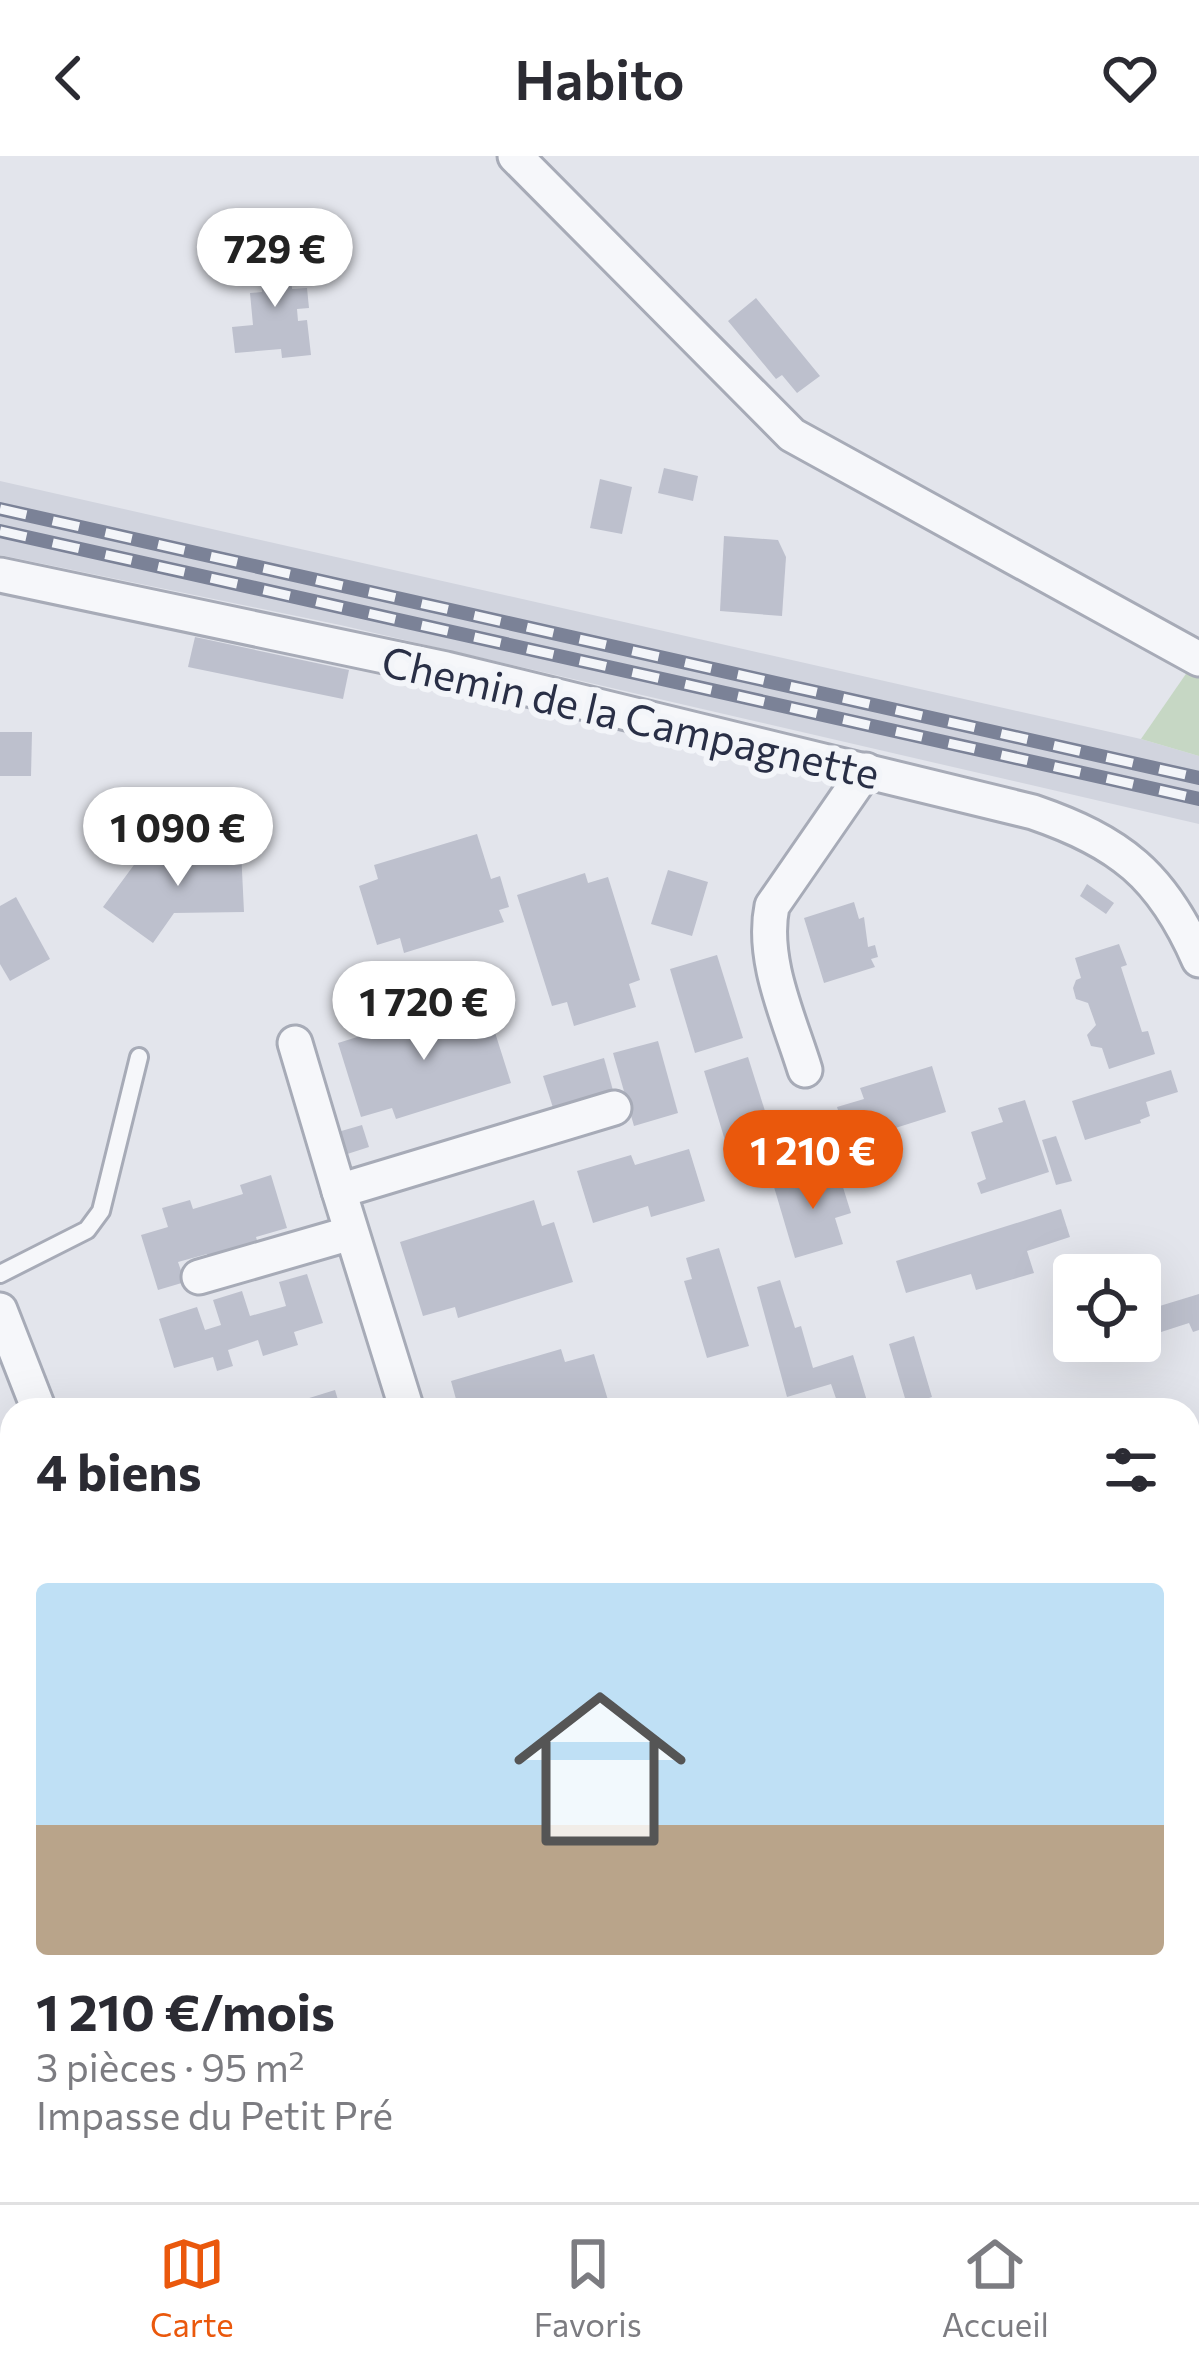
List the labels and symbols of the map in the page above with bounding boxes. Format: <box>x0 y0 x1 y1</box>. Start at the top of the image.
pin: 729 € <box>191 208 359 310</box>
street label: Chemin de la Campagnette <box>377 633 885 799</box>
pin: 1 090 € <box>67 787 289 889</box>
pin: 1 720 € <box>313 961 535 1063</box>
pin: 1 210 € <box>702 1110 924 1212</box>

